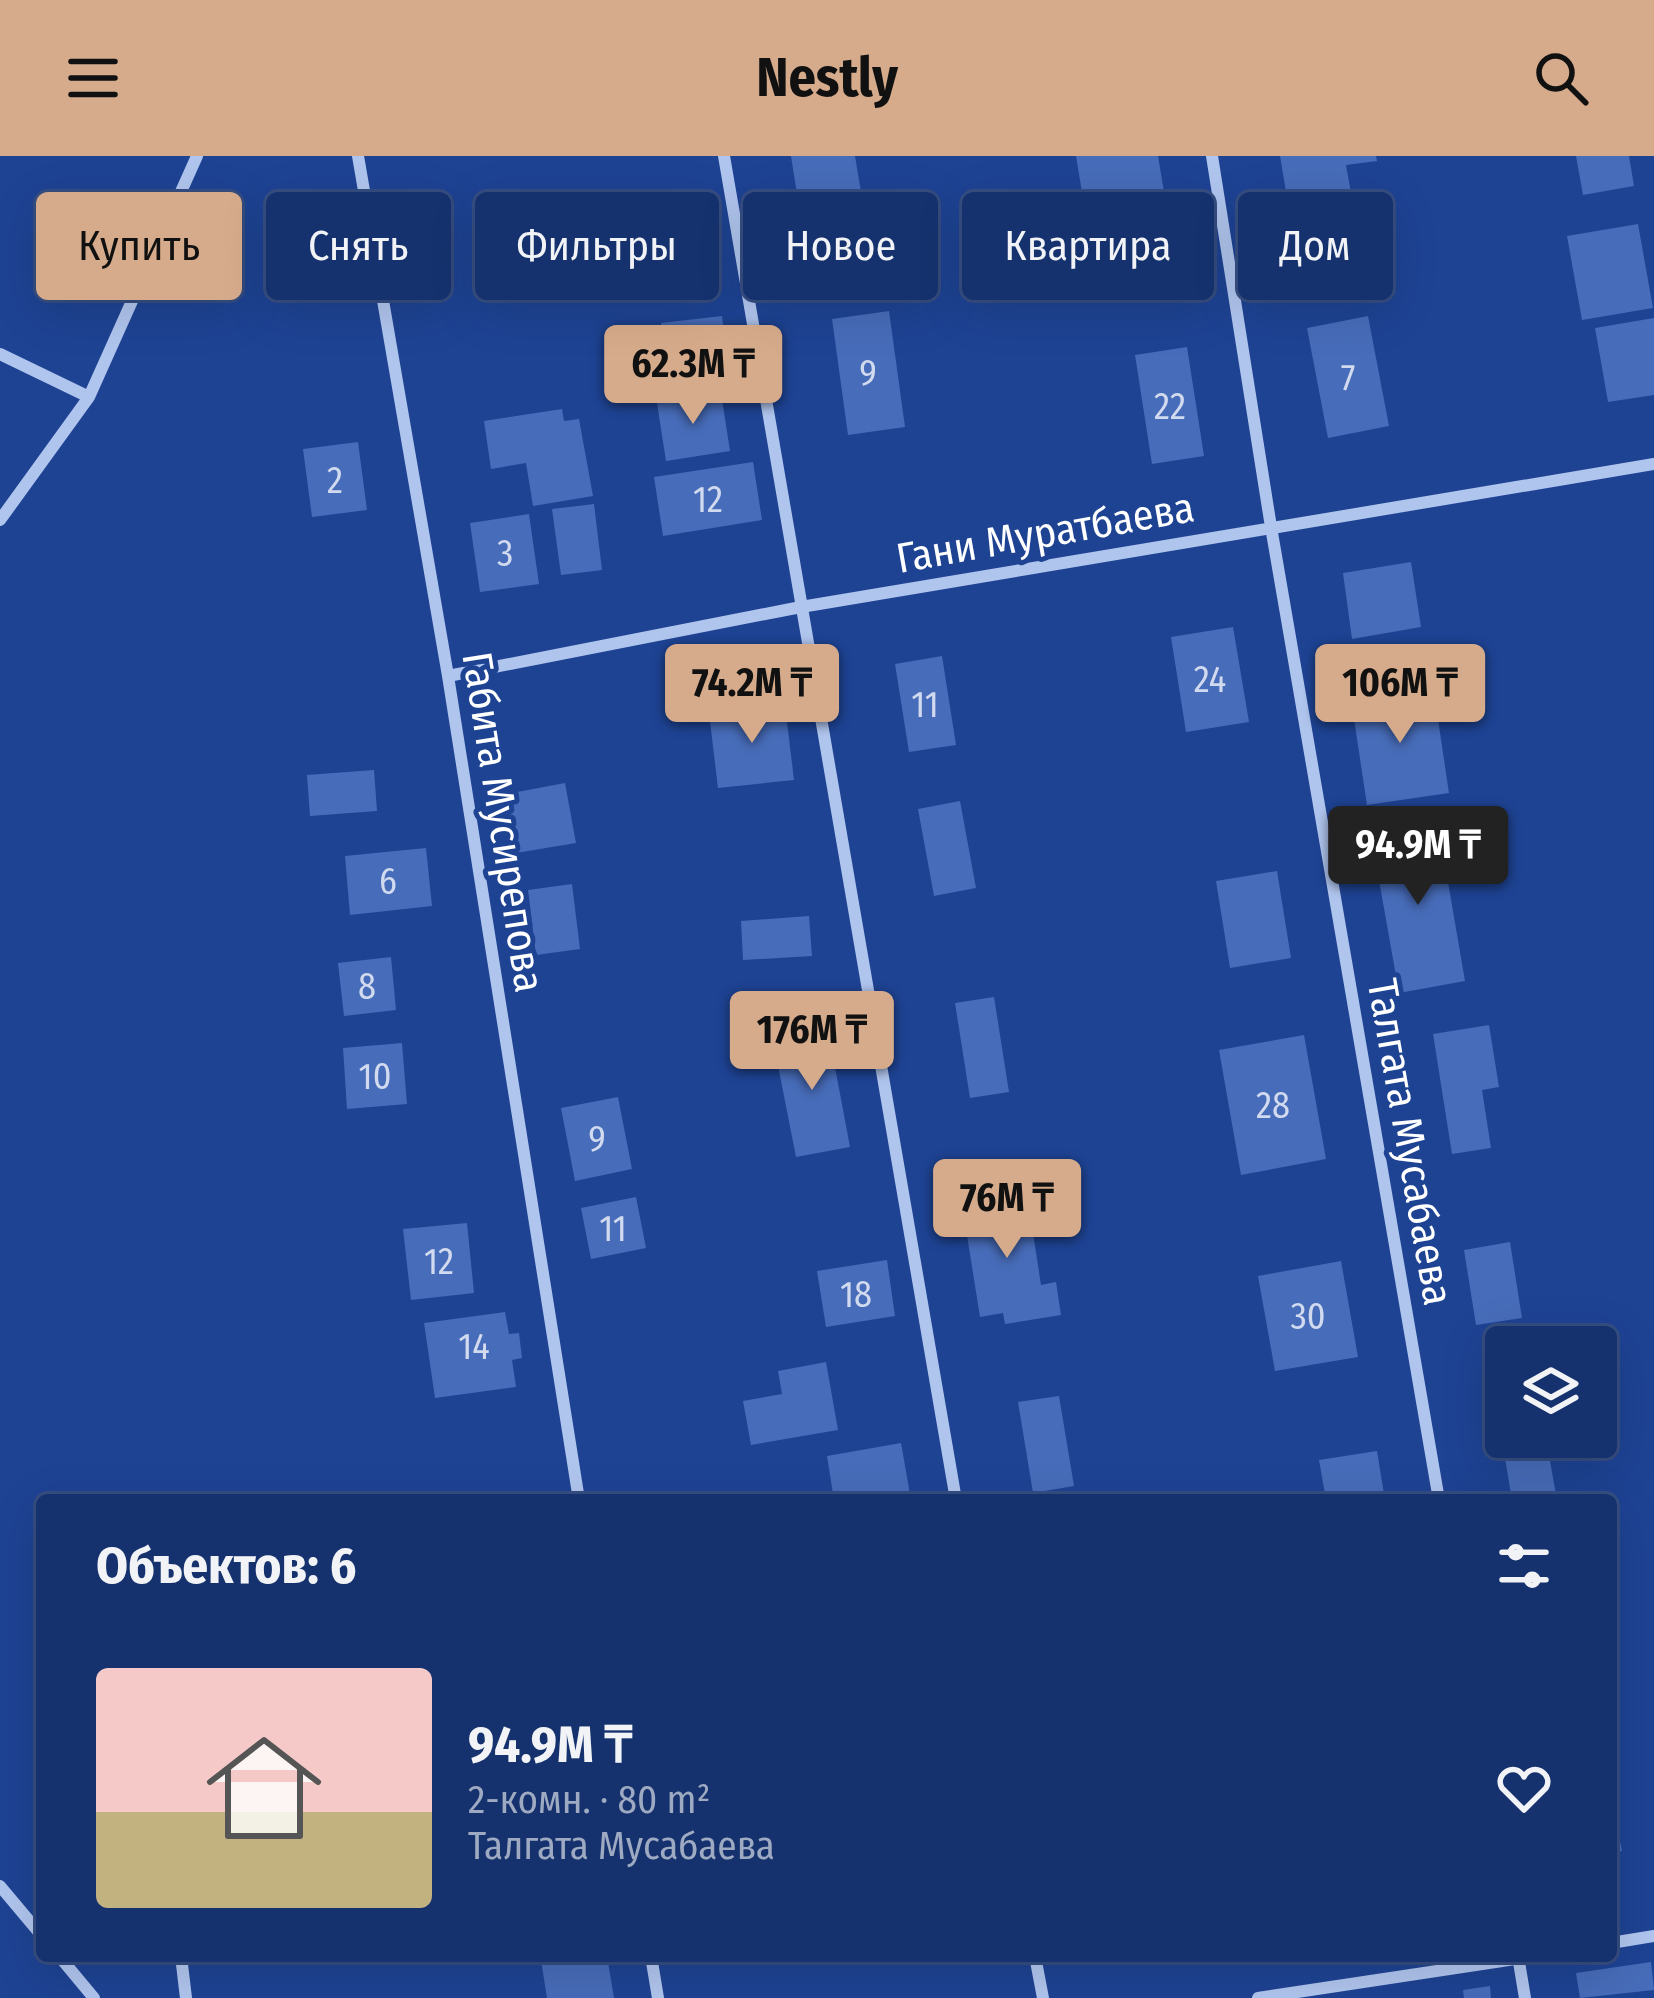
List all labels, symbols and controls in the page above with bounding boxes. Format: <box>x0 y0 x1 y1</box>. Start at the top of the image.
icon: menu <box>60 45 126 111</box>
icon: search <box>1528 45 1594 111</box>
text: Nestly <box>756 46 898 110</box>
chip: Купить <box>36 192 242 300</box>
chip: Снять <box>266 192 451 300</box>
chip: Фильтры <box>475 192 719 300</box>
chip: Новое <box>743 192 938 300</box>
chip: Квартира <box>962 192 1214 300</box>
chip: Дом <box>1238 192 1393 300</box>
pin: 62.3M ₸ <box>582 325 804 427</box>
text: 62.3M ₸ <box>631 341 755 387</box>
house number: 9 <box>859 352 877 396</box>
house number: 7 <box>1341 356 1355 400</box>
house number: 22 <box>1154 385 1186 429</box>
house number: 2 <box>327 459 343 503</box>
house number: 12 <box>693 478 723 522</box>
street label: Гани Муратбаева <box>892 482 1198 584</box>
house number: 3 <box>497 532 513 576</box>
pin: 74.2M ₸ <box>641 644 863 746</box>
pin: 106M ₸ <box>1302 644 1498 746</box>
street label: Габита Мусирепова <box>451 648 555 996</box>
house number: 24 <box>1194 658 1226 702</box>
text: 74.2M ₸ <box>692 660 812 706</box>
text: 106M ₸ <box>1342 660 1458 706</box>
house number: 11 <box>911 683 939 727</box>
pin: 94.9M ₸ <box>1307 806 1529 908</box>
text: 94.9M ₸ <box>1355 822 1481 868</box>
house number: 6 <box>379 860 397 904</box>
house number: 8 <box>358 965 376 1009</box>
street label: Талгата Мусабаева <box>1357 975 1463 1309</box>
pin: 176M ₸ <box>714 991 910 1093</box>
text: 176M ₸ <box>757 1007 867 1053</box>
house number: 10 <box>359 1055 391 1099</box>
house number: 28 <box>1256 1084 1290 1128</box>
house number: 9 <box>588 1118 606 1162</box>
pin: 76M ₸ <box>923 1159 1091 1261</box>
text: 76M ₸ <box>960 1175 1054 1221</box>
house number: 11 <box>599 1207 627 1251</box>
house number: 12 <box>424 1240 454 1284</box>
house number: 18 <box>840 1273 872 1317</box>
house number: 30 <box>1291 1295 1326 1339</box>
house number: 14 <box>458 1325 490 1369</box>
map controls <box>1485 1326 1617 1458</box>
button: layers <box>1485 1326 1617 1458</box>
icon: filters <box>1491 1533 1557 1599</box>
text: Объектов: 6 <box>96 1535 356 1597</box>
text: 94.9M ₸ <box>468 1714 632 1776</box>
icon: home <box>192 1716 336 1860</box>
icon: heart <box>1491 1755 1557 1821</box>
text: 2-комн. · 80 m² <box>468 1777 710 1823</box>
text: Талгата Мусабаева <box>468 1823 775 1869</box>

